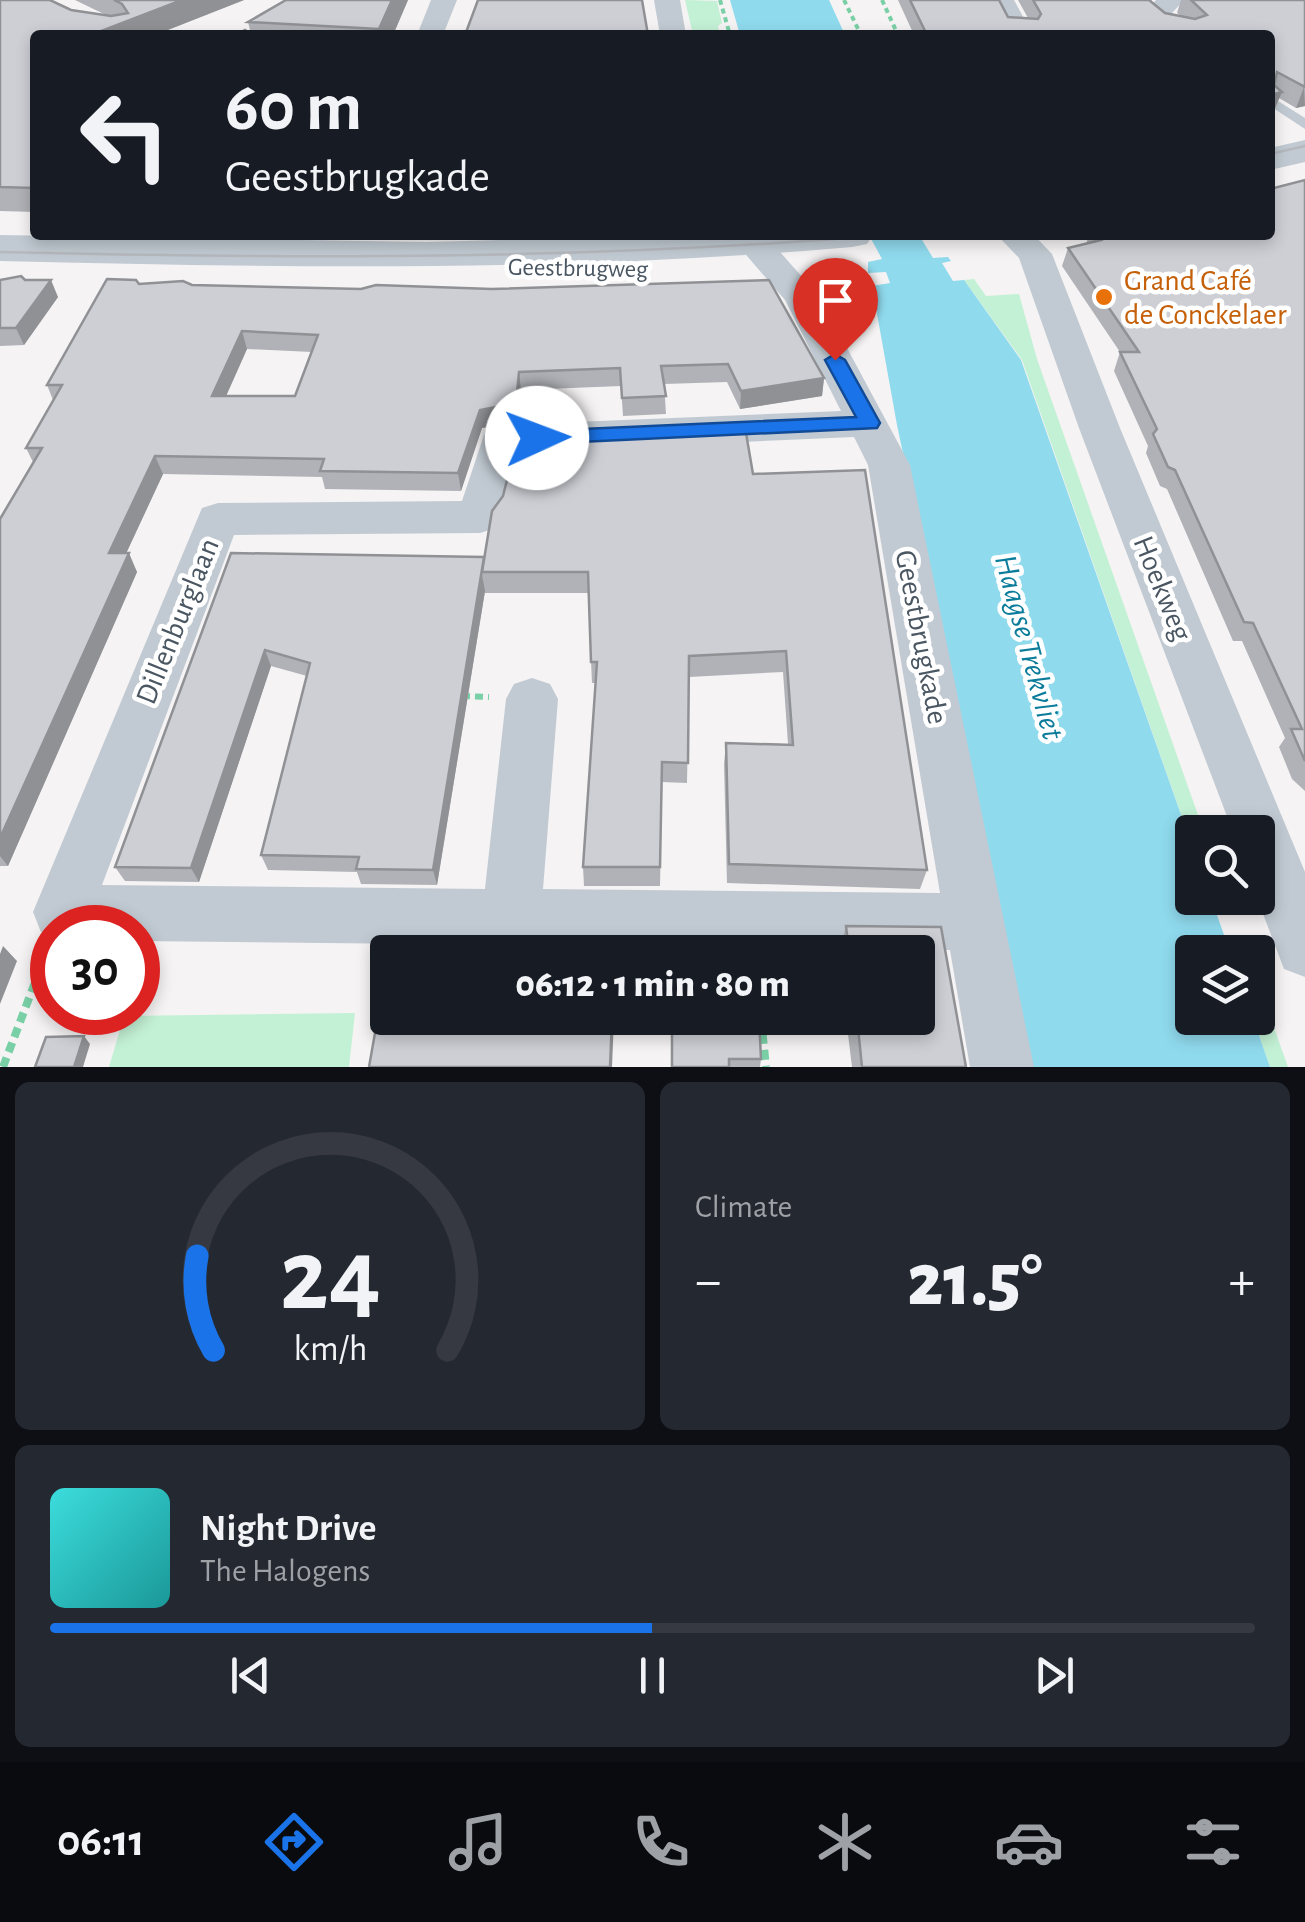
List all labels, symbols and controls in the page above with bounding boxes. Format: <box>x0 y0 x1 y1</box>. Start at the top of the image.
icon: left <box>60 70 190 200</box>
text: 60 m <box>225 73 362 143</box>
text: Geestbrugkade <box>225 155 490 200</box>
street label: Geestbrugweg <box>508 255 649 282</box>
pin <box>793 258 878 361</box>
place label: Grand Café de Conckelaer <box>1124 266 1287 330</box>
icon: arrive <box>808 273 863 328</box>
marker: Grand Café de Conckelaer <box>1093 286 1115 308</box>
position arrow <box>485 386 589 490</box>
street label: Hoekweg <box>1128 532 1197 645</box>
street label: Dillenburglaan <box>131 534 225 708</box>
street label: Geestbrugkade <box>889 548 953 727</box>
water label: Haagse Trekvliet <box>989 551 1069 744</box>
map controls <box>1175 815 1275 1035</box>
button: search <box>1175 815 1275 915</box>
speed limit sign: 30 <box>30 905 160 1035</box>
button: layers <box>1175 935 1275 1035</box>
text: 06:12 · 1 min · 80 m <box>515 966 790 1004</box>
text: Climate <box>695 1191 792 1223</box>
text: 24 <box>279 1225 381 1329</box>
text: 21.5° <box>907 1244 1043 1319</box>
text: − <box>695 1254 721 1309</box>
text: + <box>1229 1254 1255 1309</box>
text: km/h <box>293 1331 367 1367</box>
text: Night Drive <box>200 1510 376 1548</box>
text: The Halogens <box>200 1555 370 1587</box>
icon: previous <box>223 1648 278 1703</box>
icon: pause <box>625 1648 680 1703</box>
icon: next <box>1027 1648 1082 1703</box>
icon: directions <box>259 1807 329 1877</box>
icon: music <box>443 1807 513 1877</box>
icon: phone <box>626 1807 696 1877</box>
icon: climate <box>810 1807 880 1877</box>
icon: car <box>994 1807 1064 1877</box>
icon: filters <box>1178 1807 1248 1877</box>
text: 06:11 <box>57 1819 145 1864</box>

